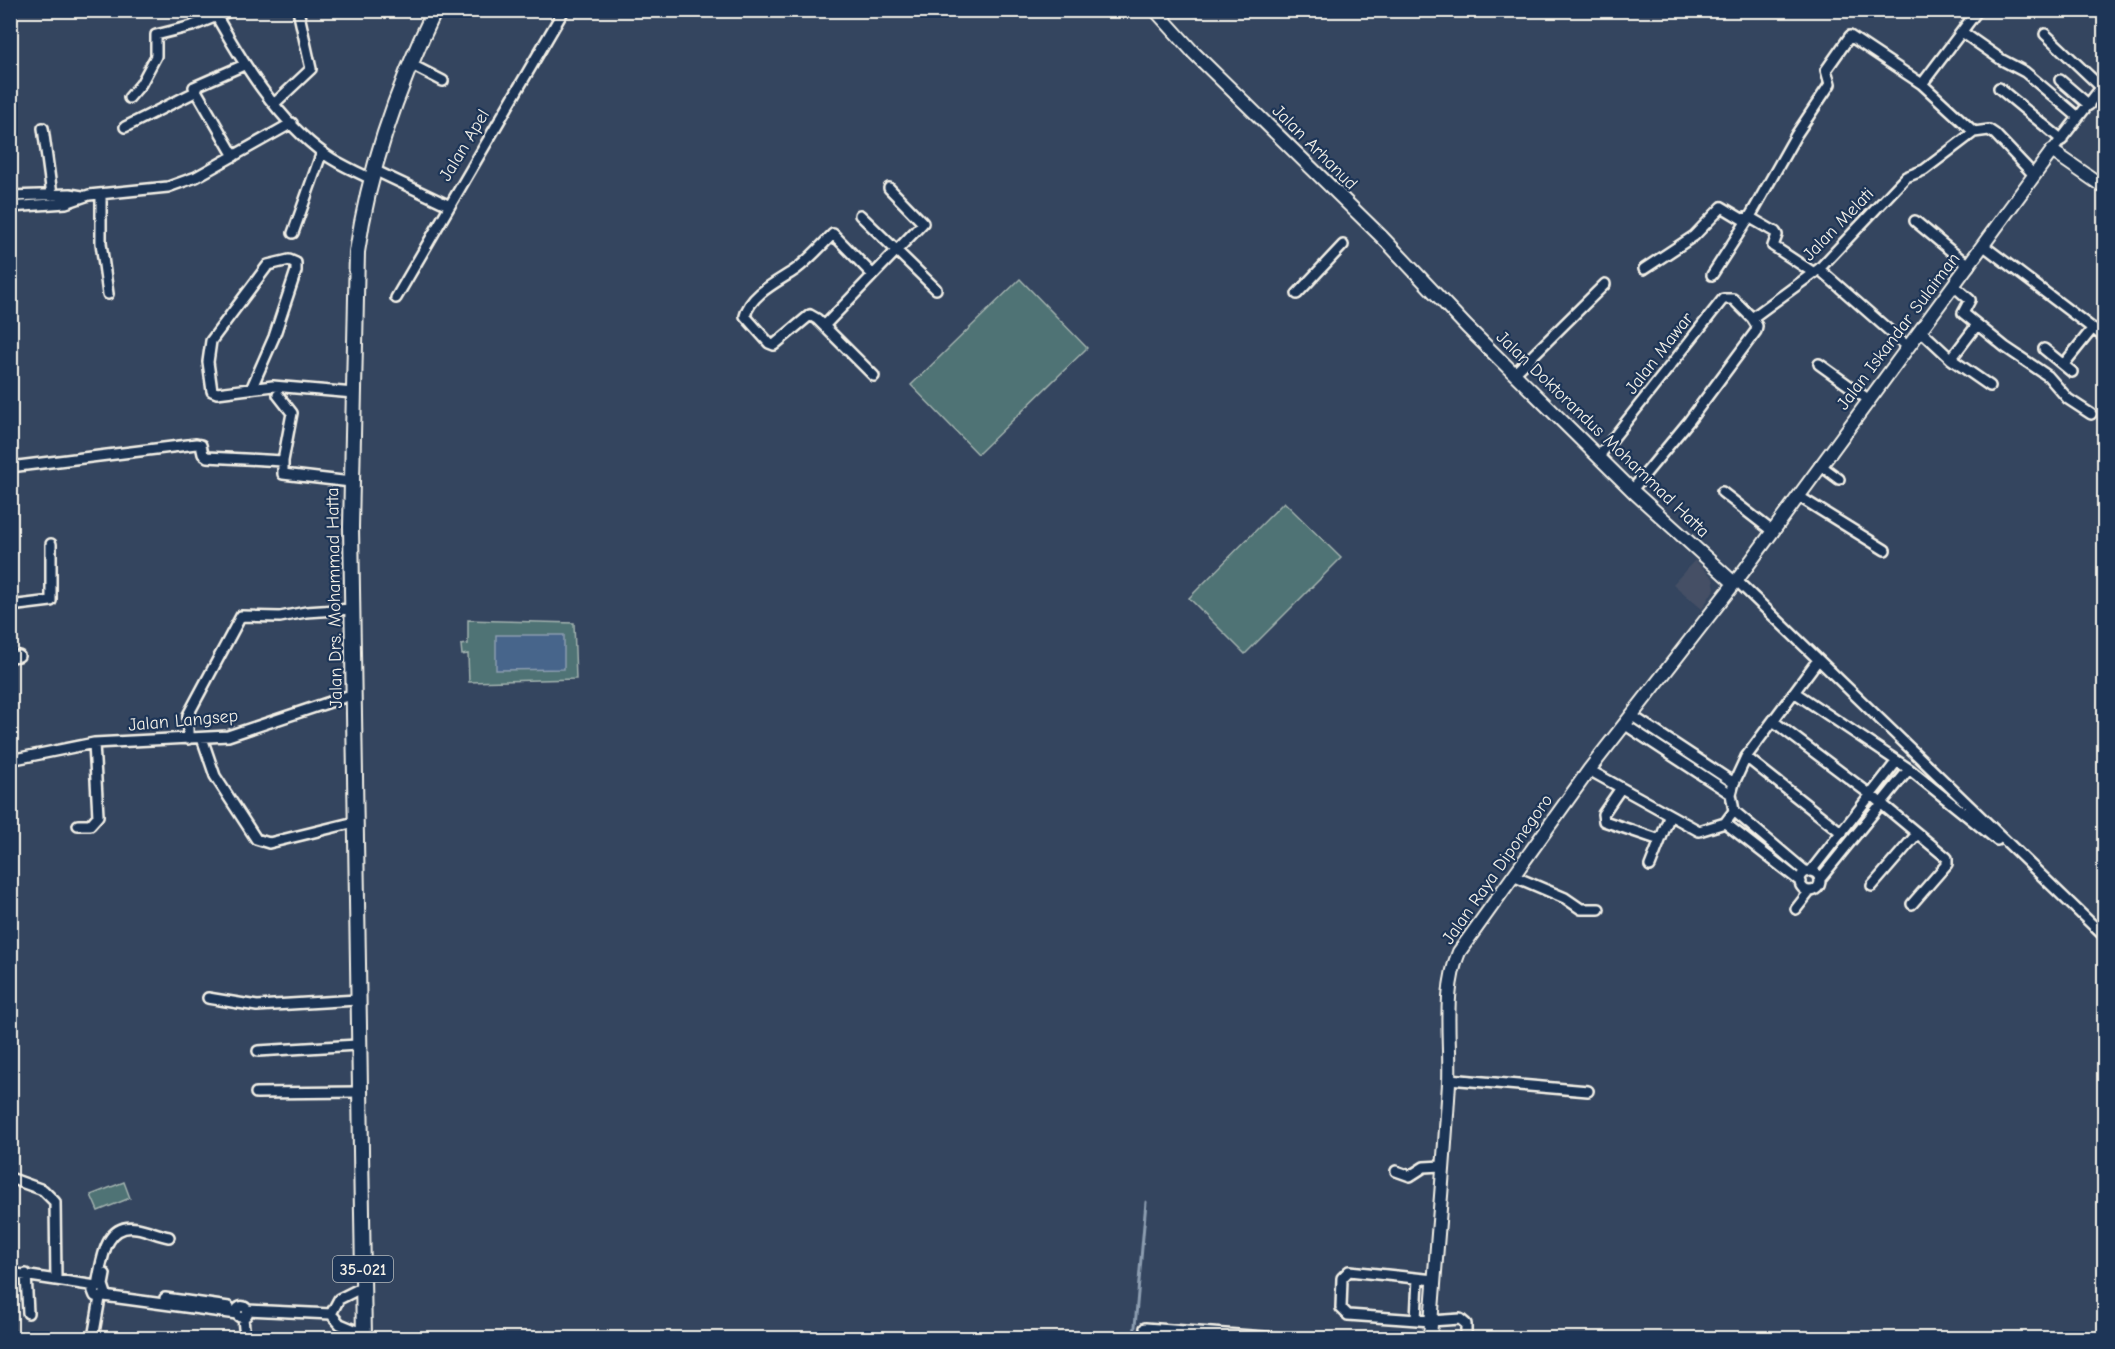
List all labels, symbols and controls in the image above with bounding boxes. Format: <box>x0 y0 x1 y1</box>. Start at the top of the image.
street label: Jalan Arhanud <box>1268 100 1362 194</box>
street label: Jalan Apel <box>435 106 494 185</box>
street label: Jalan Melati <box>1798 184 1878 265</box>
street label: Jalan Iskandar Sulaiman <box>1832 249 1964 414</box>
street label: Jalan Mawar <box>1621 308 1698 398</box>
street label: Jalan Doktorandus Mohammad Hatta <box>1492 327 1714 542</box>
street label: Jalan Drs. Mohammad Hatta <box>322 487 347 709</box>
street label: Jalan Langsep <box>127 705 239 736</box>
street label: Jalan Raya Diponegoro <box>1438 790 1557 948</box>
road number: 35-021 <box>333 1256 393 1282</box>

